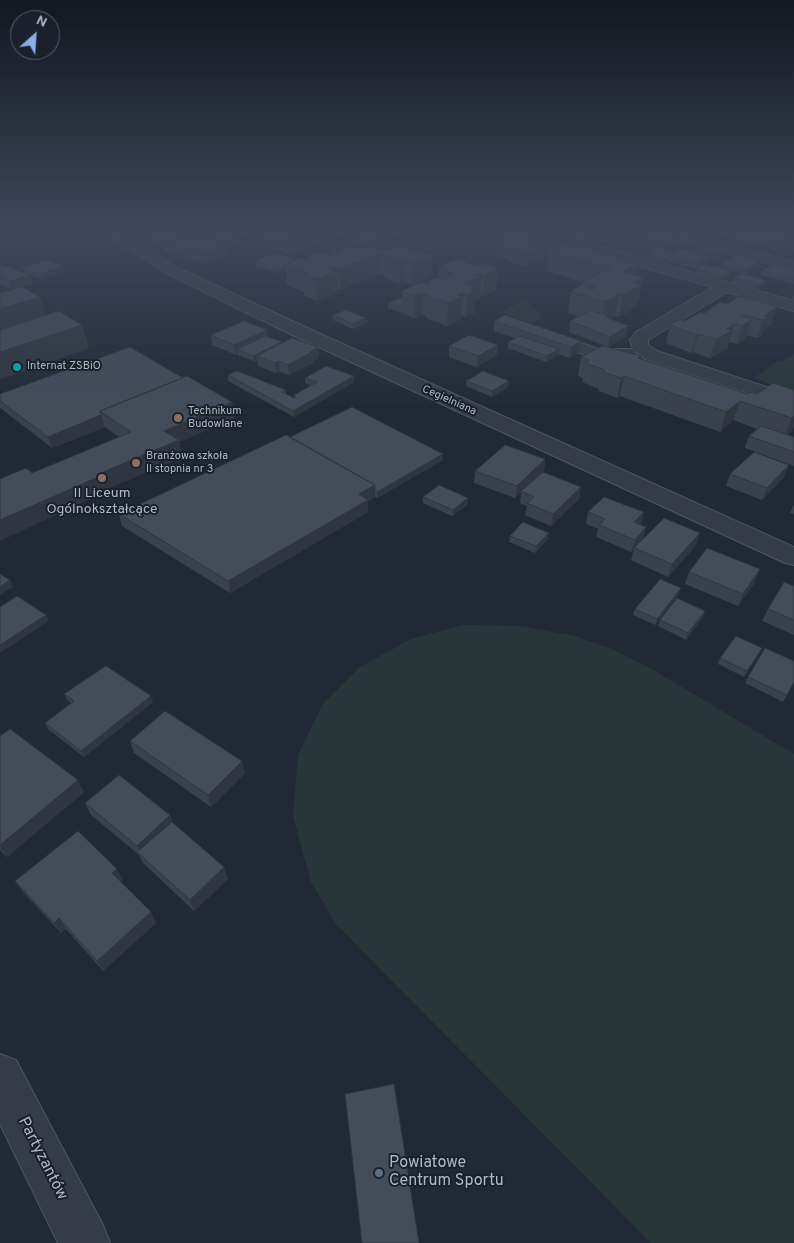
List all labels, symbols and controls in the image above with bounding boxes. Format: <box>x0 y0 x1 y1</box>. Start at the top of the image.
north arrow <box>10 10 60 60</box>
text: N <box>33 12 50 32</box>
place label: Internat ZSBiO <box>27 360 101 374</box>
marker: Internat ZSBiO <box>11 361 23 373</box>
street label: Cegielniana <box>420 383 478 419</box>
place label: Technikum Budowlane <box>188 405 243 431</box>
marker: Technikum Budowlane <box>172 412 184 424</box>
place label: Branżowa szkoła II stopnia nr 3 <box>146 450 228 476</box>
marker: Branżowa szkoła II stopnia nr 3 <box>130 457 142 469</box>
marker: II Liceum Ogólnokształcące <box>96 472 108 484</box>
place label: II Liceum Ogólnokształcące <box>46 486 158 518</box>
street label: Partyzantów <box>13 1114 71 1204</box>
place label: Powiatowe Centrum Sportu <box>389 1154 504 1192</box>
marker: Powiatowe Centrum Sportu <box>373 1167 385 1179</box>

